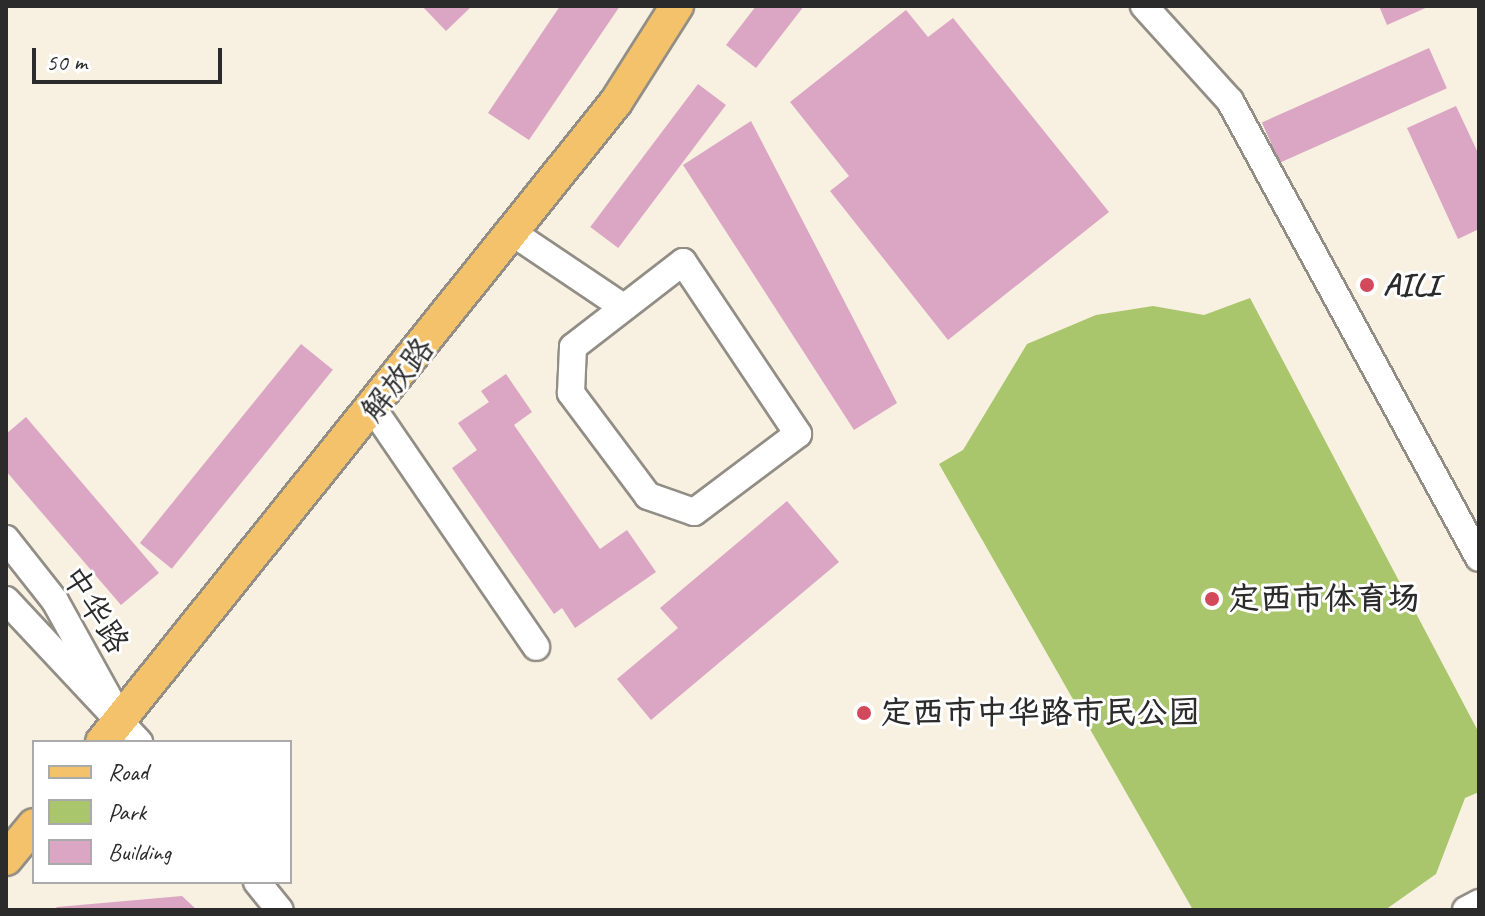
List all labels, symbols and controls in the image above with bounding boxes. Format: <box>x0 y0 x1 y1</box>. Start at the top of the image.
scale bar <box>36 32 226 82</box>
text: 50 m <box>46 47 87 77</box>
place label: AILI <box>1383 266 1439 304</box>
marker: AILI <box>1358 276 1376 294</box>
street label: 解放路 <box>353 330 443 430</box>
street label: 中华路 <box>53 559 137 661</box>
place label: 定西市体育场 <box>1228 580 1420 618</box>
marker: 定西市体育场 <box>1203 590 1221 608</box>
place label: 定西市中华路市民公园 <box>880 694 1200 732</box>
marker: 定西市中华路市民公园 <box>855 704 873 722</box>
legend <box>32 740 292 884</box>
text: Road <box>108 757 148 787</box>
text: Park <box>108 797 146 827</box>
text: Building <box>108 837 171 867</box>

